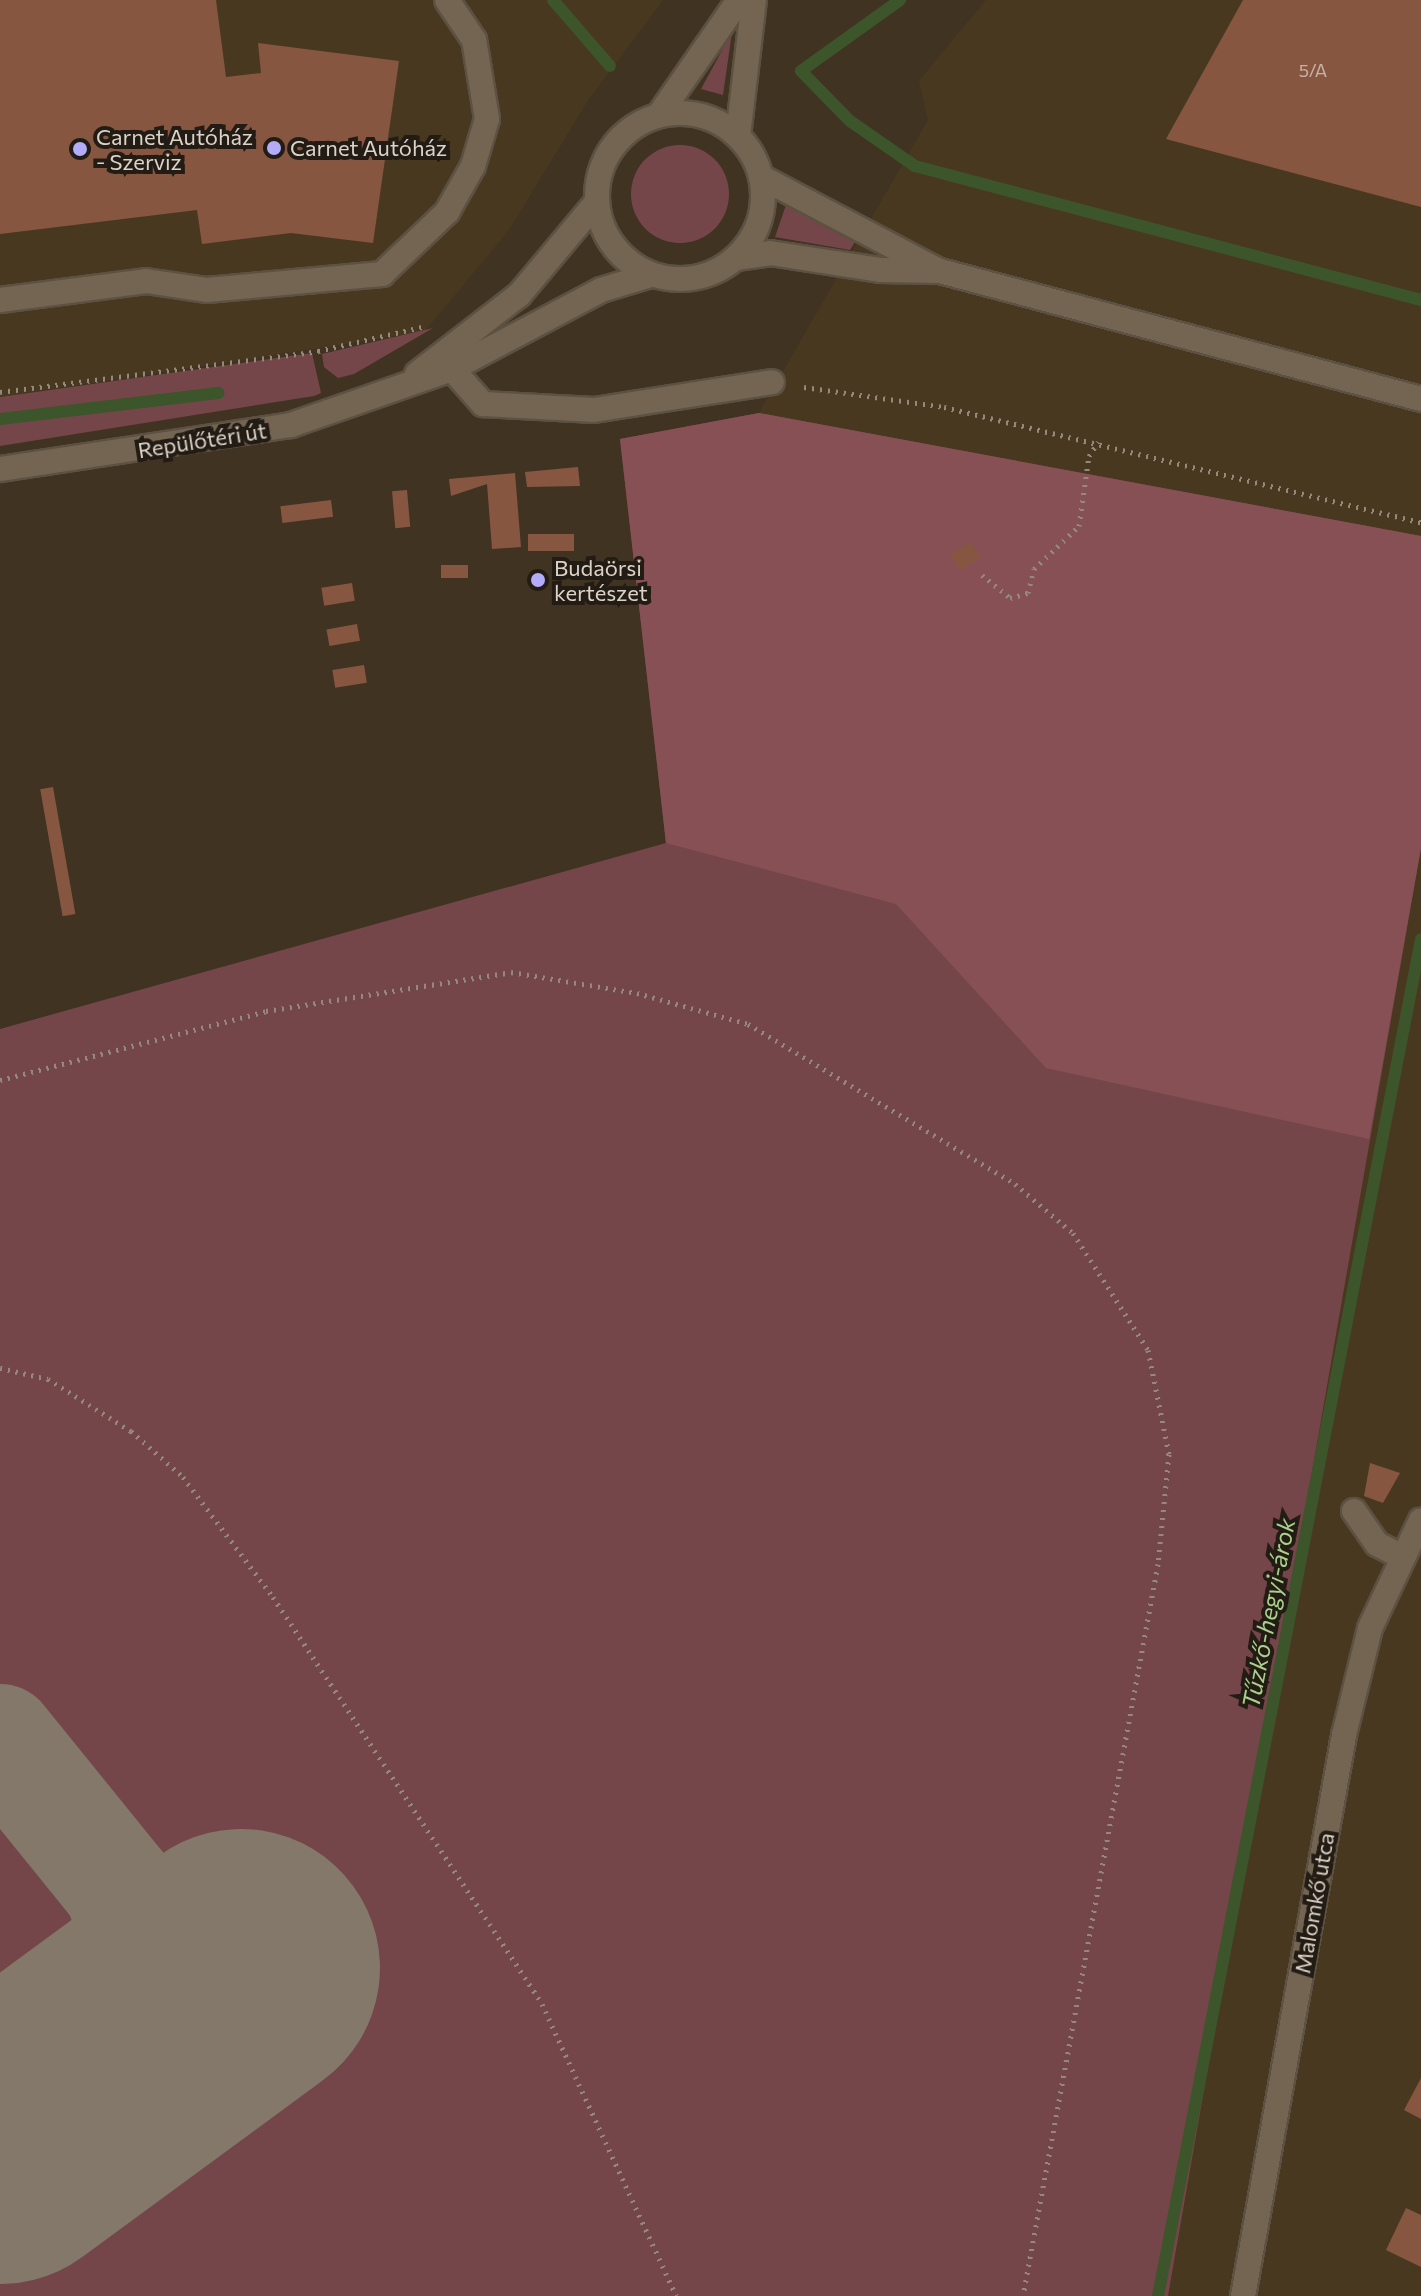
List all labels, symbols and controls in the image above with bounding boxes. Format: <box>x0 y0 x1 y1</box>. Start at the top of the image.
house number: 5/A <box>1299 59 1327 81</box>
place label: Carnet Autóház - Szerviz <box>96 123 253 174</box>
place label: Carnet Autóház <box>290 135 447 161</box>
marker: Carnet Autóház <box>265 139 283 157</box>
marker: Carnet Autóház - Szerviz <box>71 140 89 158</box>
street label: Repülőtéri út <box>136 417 268 463</box>
place label: Budaörsi kertészet <box>554 554 648 606</box>
marker: Budaörsi kertészet <box>529 571 547 589</box>
water label: Tűzkő-hegyi-árok <box>1235 1516 1301 1710</box>
street label: Malomkő utca <box>1289 1830 1339 1976</box>

